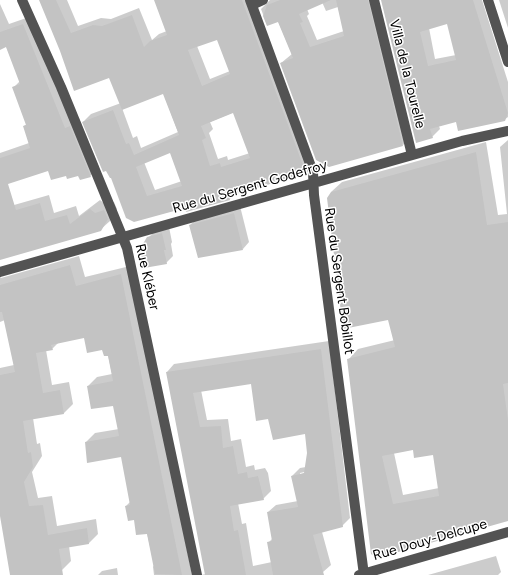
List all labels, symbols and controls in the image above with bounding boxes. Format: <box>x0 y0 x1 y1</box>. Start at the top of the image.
street label: Villa de la Tourelle <box>385 18 429 130</box>
street label: Rue du Sergent Godefroy <box>171 157 329 217</box>
street label: Rue du Sergent Bobillot <box>320 206 358 356</box>
street label: Rue Kléber <box>131 242 163 312</box>
street label: Rue Douy-Delcupe <box>371 516 489 564</box>

